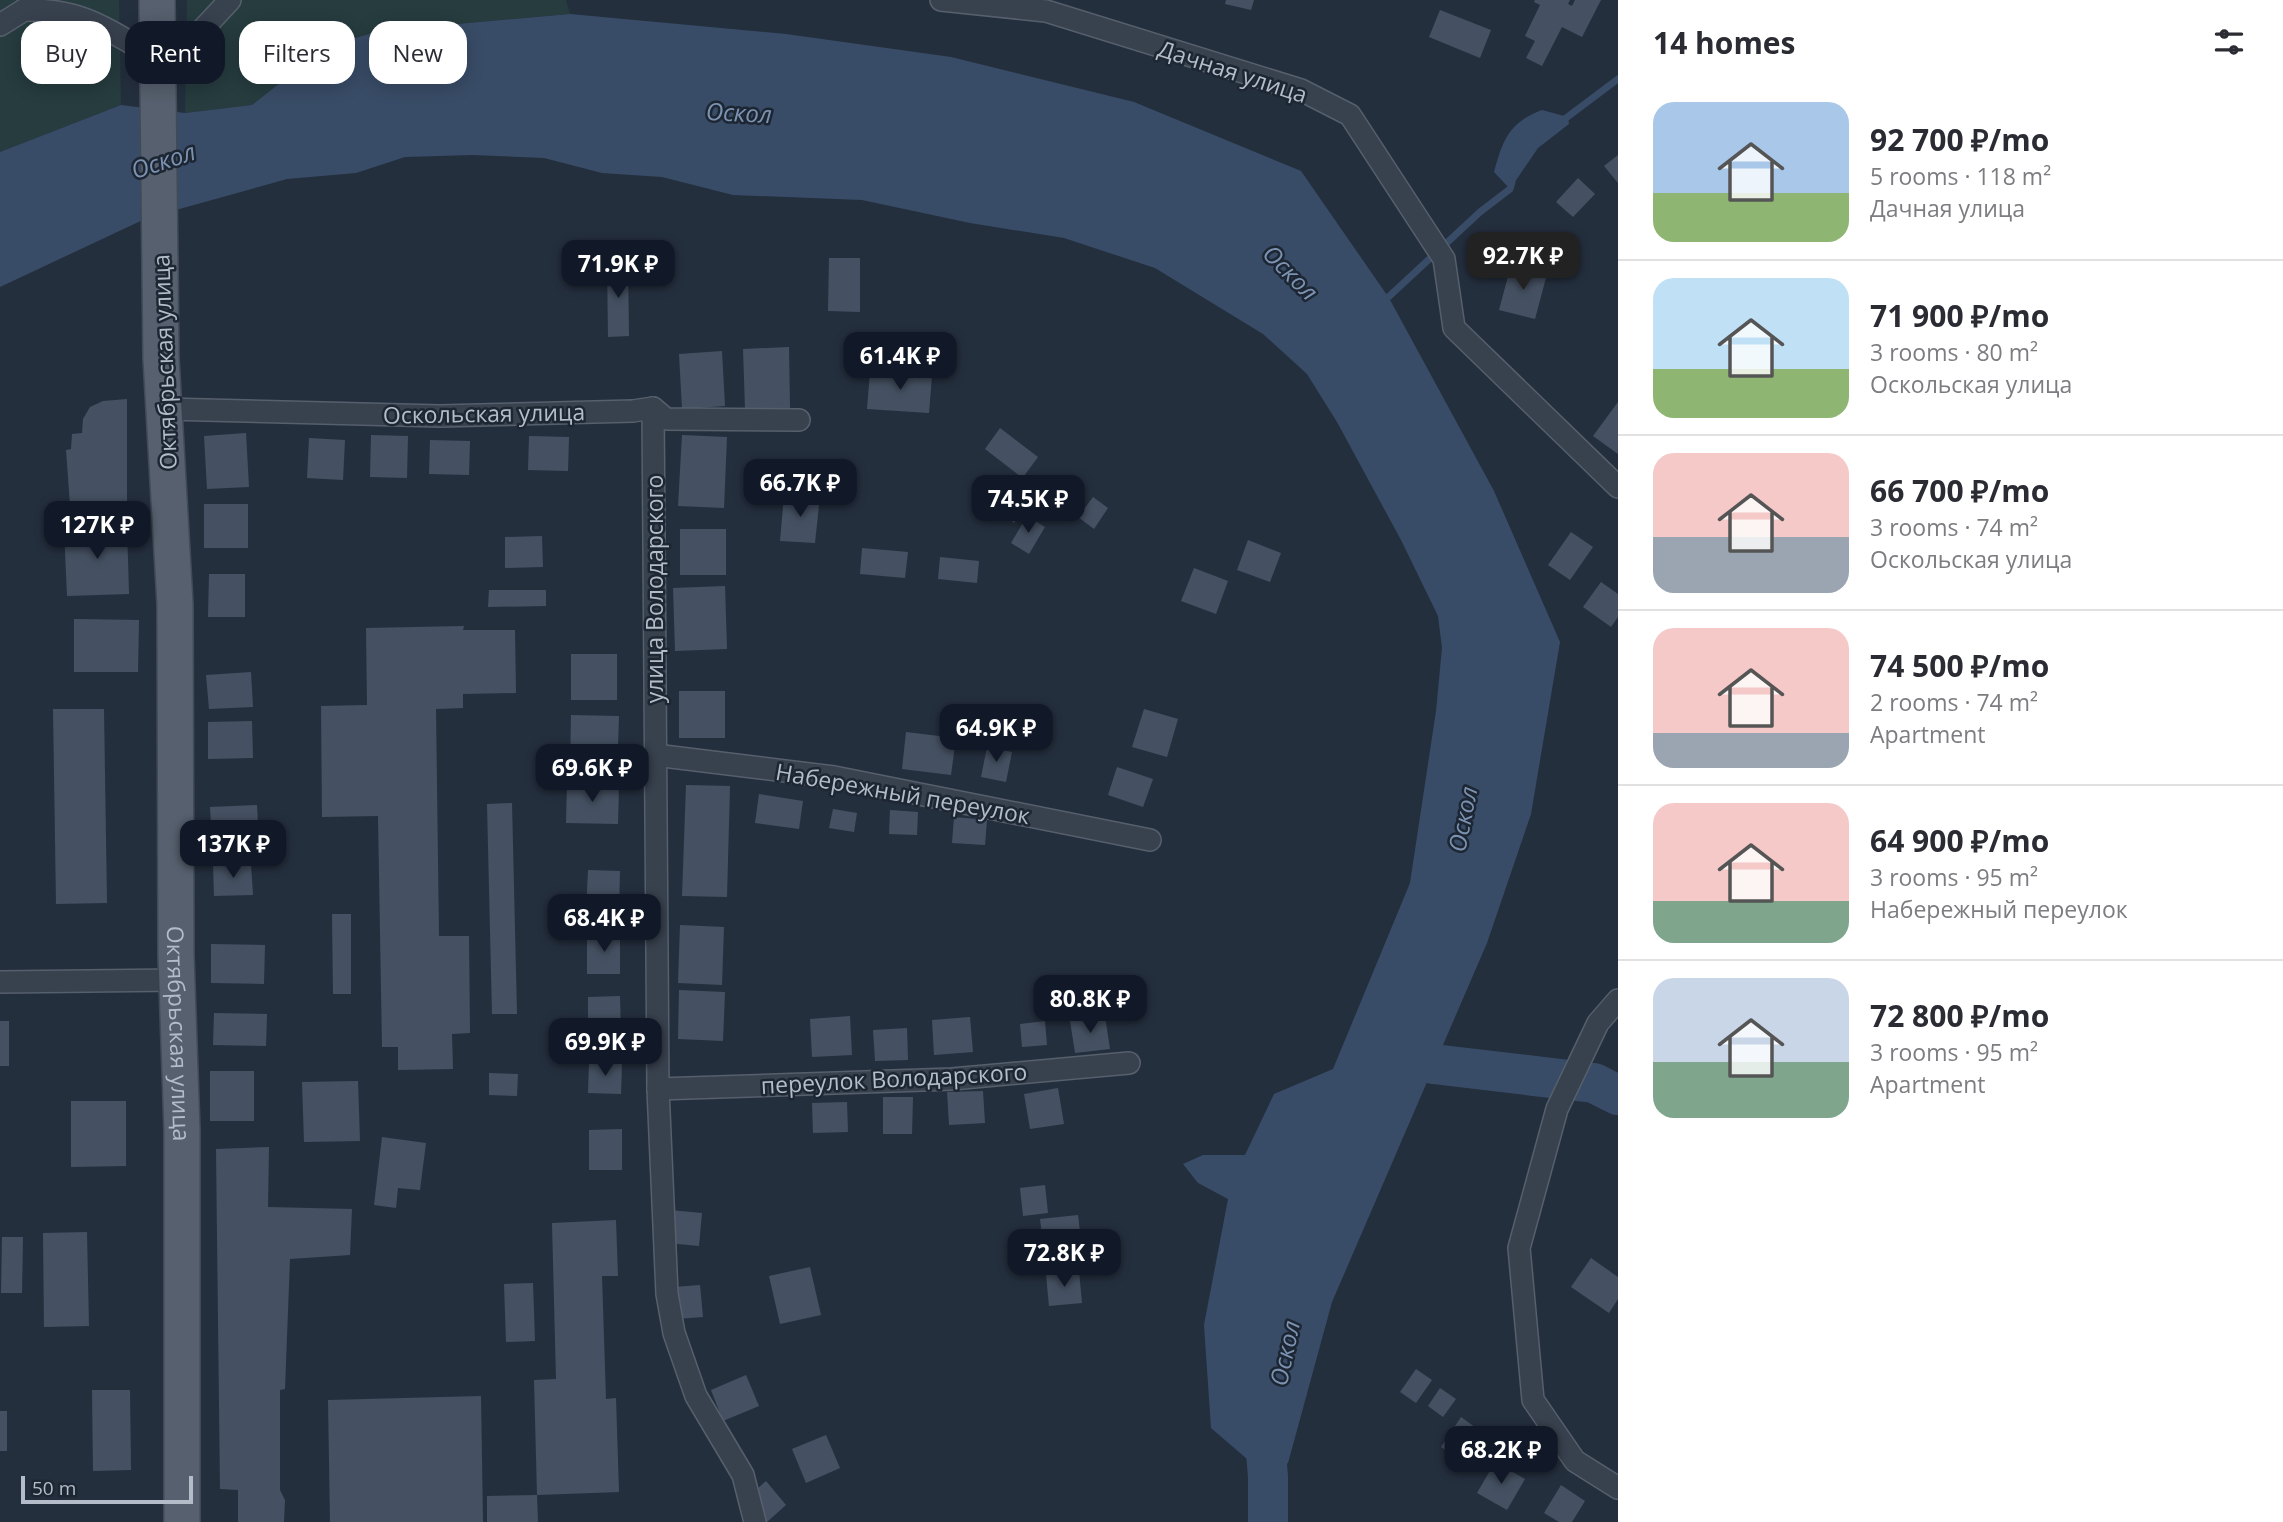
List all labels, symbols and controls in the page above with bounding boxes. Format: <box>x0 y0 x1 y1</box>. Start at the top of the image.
chip: Buy <box>21 21 111 84</box>
chip: Rent <box>125 21 225 84</box>
chip: Filters <box>239 21 355 84</box>
chip: New <box>369 21 467 84</box>
text: 14 homes <box>1653 22 1796 63</box>
icon: filters <box>2210 23 2248 61</box>
street label: Дачная улица <box>1154 32 1312 110</box>
water label: Оскол <box>705 94 773 130</box>
text: 92 700 ₽/mo <box>1870 119 2049 160</box>
icon: home <box>1709 130 1793 214</box>
water label: Оскол <box>126 134 200 186</box>
text: 5 rooms · 118 m² <box>1870 160 2051 192</box>
text: Дачная улица <box>1870 192 2025 224</box>
pin: 92.7K ₽ <box>1458 232 1588 292</box>
water label: Оскол <box>1256 237 1326 307</box>
text: 92.7K ₽ <box>1483 239 1563 271</box>
pin: 71.9K ₽ <box>553 240 683 300</box>
text: 71.9K ₽ <box>578 247 658 279</box>
street label: Октябрьская улица <box>144 254 184 470</box>
text: 71 900 ₽/mo <box>1870 295 2049 336</box>
icon: home <box>1709 306 1793 390</box>
pin: 61.4K ₽ <box>835 332 965 392</box>
text: 3 rooms · 80 m² <box>1870 336 2038 368</box>
text: 61.4K ₽ <box>860 339 940 371</box>
text: Оскольская улица <box>1870 368 2072 400</box>
street label: Оскольская улица <box>383 395 585 431</box>
pin: 66.7K ₽ <box>735 460 865 519</box>
text: 66.7K ₽ <box>760 466 840 498</box>
text: 66 700 ₽/mo <box>1870 470 2049 511</box>
street label: улица Володарского <box>638 475 670 703</box>
pin: 74.5K ₽ <box>963 476 1093 535</box>
icon: home <box>1709 481 1793 565</box>
text: 74.5K ₽ <box>988 482 1068 514</box>
pin: 127K ₽ <box>40 502 154 561</box>
text: 127K ₽ <box>60 508 134 540</box>
text: 3 rooms · 74 m² <box>1870 511 2038 543</box>
text: Оскольская улица <box>1870 543 2072 575</box>
text: 74 500 ₽/mo <box>1870 645 2049 686</box>
icon: home <box>1709 656 1793 740</box>
text: 2 rooms · 74 m² <box>1870 686 2038 718</box>
pin: 64.9K ₽ <box>931 704 1061 764</box>
text: 64.9K ₽ <box>956 711 1036 743</box>
text: Apartment <box>1870 718 1986 750</box>
pin: 69.6K ₽ <box>527 744 657 804</box>
text: 69.6K ₽ <box>552 751 632 783</box>
street label: Набережный переулок <box>773 755 1033 831</box>
water label: Оскол <box>1439 783 1485 855</box>
pin: 137K ₽ <box>176 820 290 880</box>
text: 64 900 ₽/mo <box>1870 820 2049 861</box>
text: 137K ₽ <box>196 827 270 859</box>
icon: home <box>1709 831 1793 915</box>
text: 3 rooms · 95 m² <box>1870 861 2038 893</box>
text: Набережный переулок <box>1870 893 2128 925</box>
pin: 68.4K ₽ <box>539 894 669 954</box>
text: 68.4K ₽ <box>564 901 644 933</box>
street label: Октябрьская улица <box>160 926 198 1141</box>
pin: 80.8K ₽ <box>1025 976 1155 1035</box>
text: 80.8K ₽ <box>1050 982 1130 1014</box>
text: 72 800 ₽/mo <box>1870 995 2049 1036</box>
icon: home <box>1709 1006 1793 1090</box>
pin: 69.9K ₽ <box>540 1018 670 1078</box>
text: 69.9K ₽ <box>565 1025 645 1057</box>
text: 3 rooms · 95 m² <box>1870 1036 2038 1068</box>
street label: переулок Володарского <box>760 1055 1028 1101</box>
text: Apartment <box>1870 1068 1986 1100</box>
pin: 72.8K ₽ <box>999 1230 1129 1289</box>
text: 72.8K ₽ <box>1024 1236 1104 1268</box>
water label: Оскол <box>1261 1317 1307 1389</box>
pin: 68.2K ₽ <box>1436 1426 1566 1486</box>
text: 68.2K ₽ <box>1461 1433 1541 1465</box>
scale bar <box>21 1473 192 1505</box>
text: 50 m <box>32 1475 76 1501</box>

